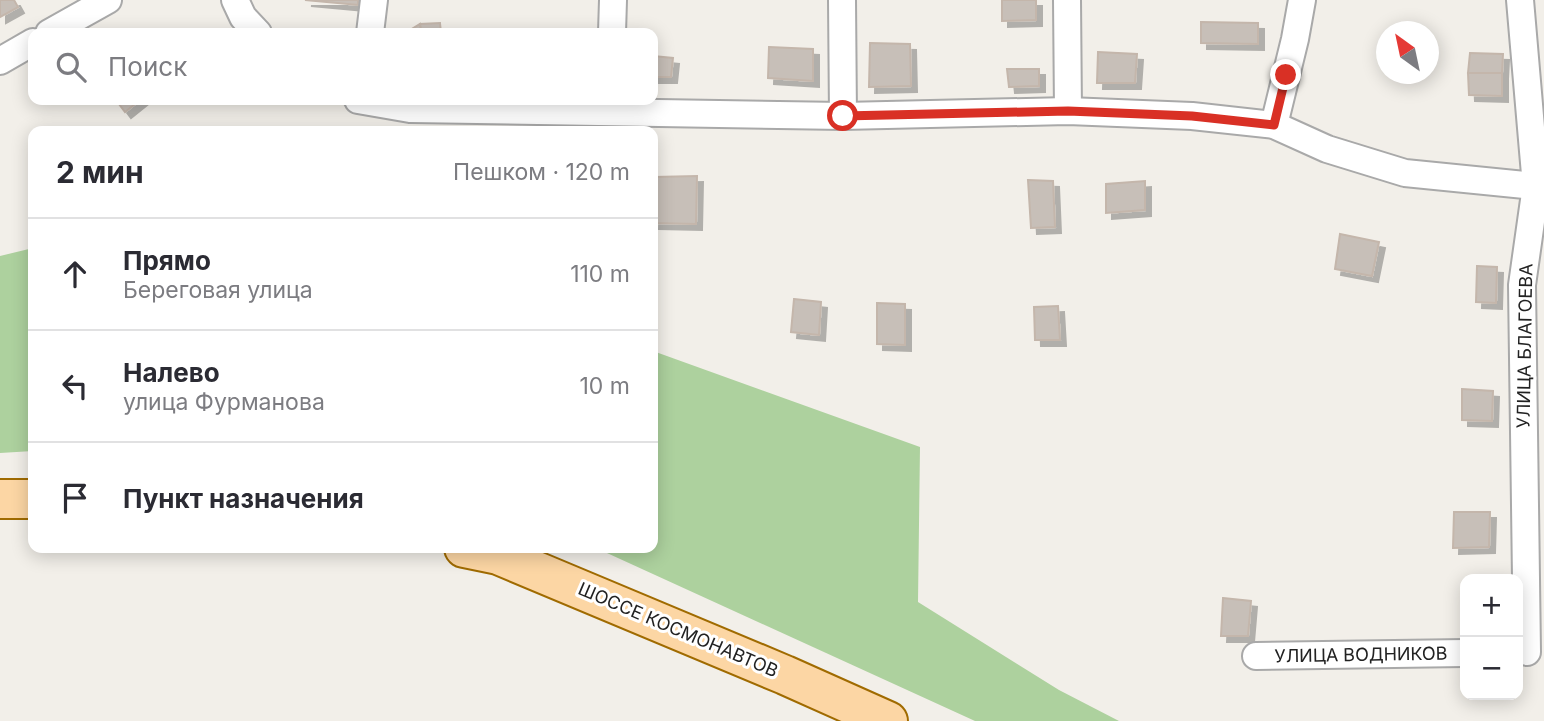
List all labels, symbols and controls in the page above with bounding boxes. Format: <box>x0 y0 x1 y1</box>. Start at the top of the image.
north arrow <box>1376 21 1439 84</box>
search box <box>28 28 658 105</box>
icon: search <box>52 48 90 86</box>
text: Поиск <box>108 51 187 82</box>
route end <box>1270 59 1301 90</box>
route start <box>827 100 858 131</box>
text: 2 мин <box>56 154 144 190</box>
text: Пешком · 120 m <box>453 158 630 186</box>
text: Прямо <box>123 245 211 276</box>
icon: ahead <box>56 255 94 293</box>
text: 110 m <box>570 260 630 288</box>
street label: УЛИЦА БЛАГОЕВА <box>1513 263 1536 429</box>
text: Береговая улица <box>123 276 313 304</box>
text: Налево <box>123 357 220 388</box>
icon: left <box>56 367 94 405</box>
text: 10 m <box>580 372 630 400</box>
text: улица Фурманова <box>123 388 325 416</box>
icon: arrive <box>56 479 94 517</box>
text: Пункт назначения <box>123 483 364 514</box>
map controls <box>1460 574 1523 700</box>
button: + <box>1460 574 1523 637</box>
street label: ШОССЕ КОСМОНАВТОВ <box>575 578 781 681</box>
button: − <box>1460 637 1523 700</box>
street label: УЛИЦА ВОДНИКОВ <box>1274 642 1448 667</box>

